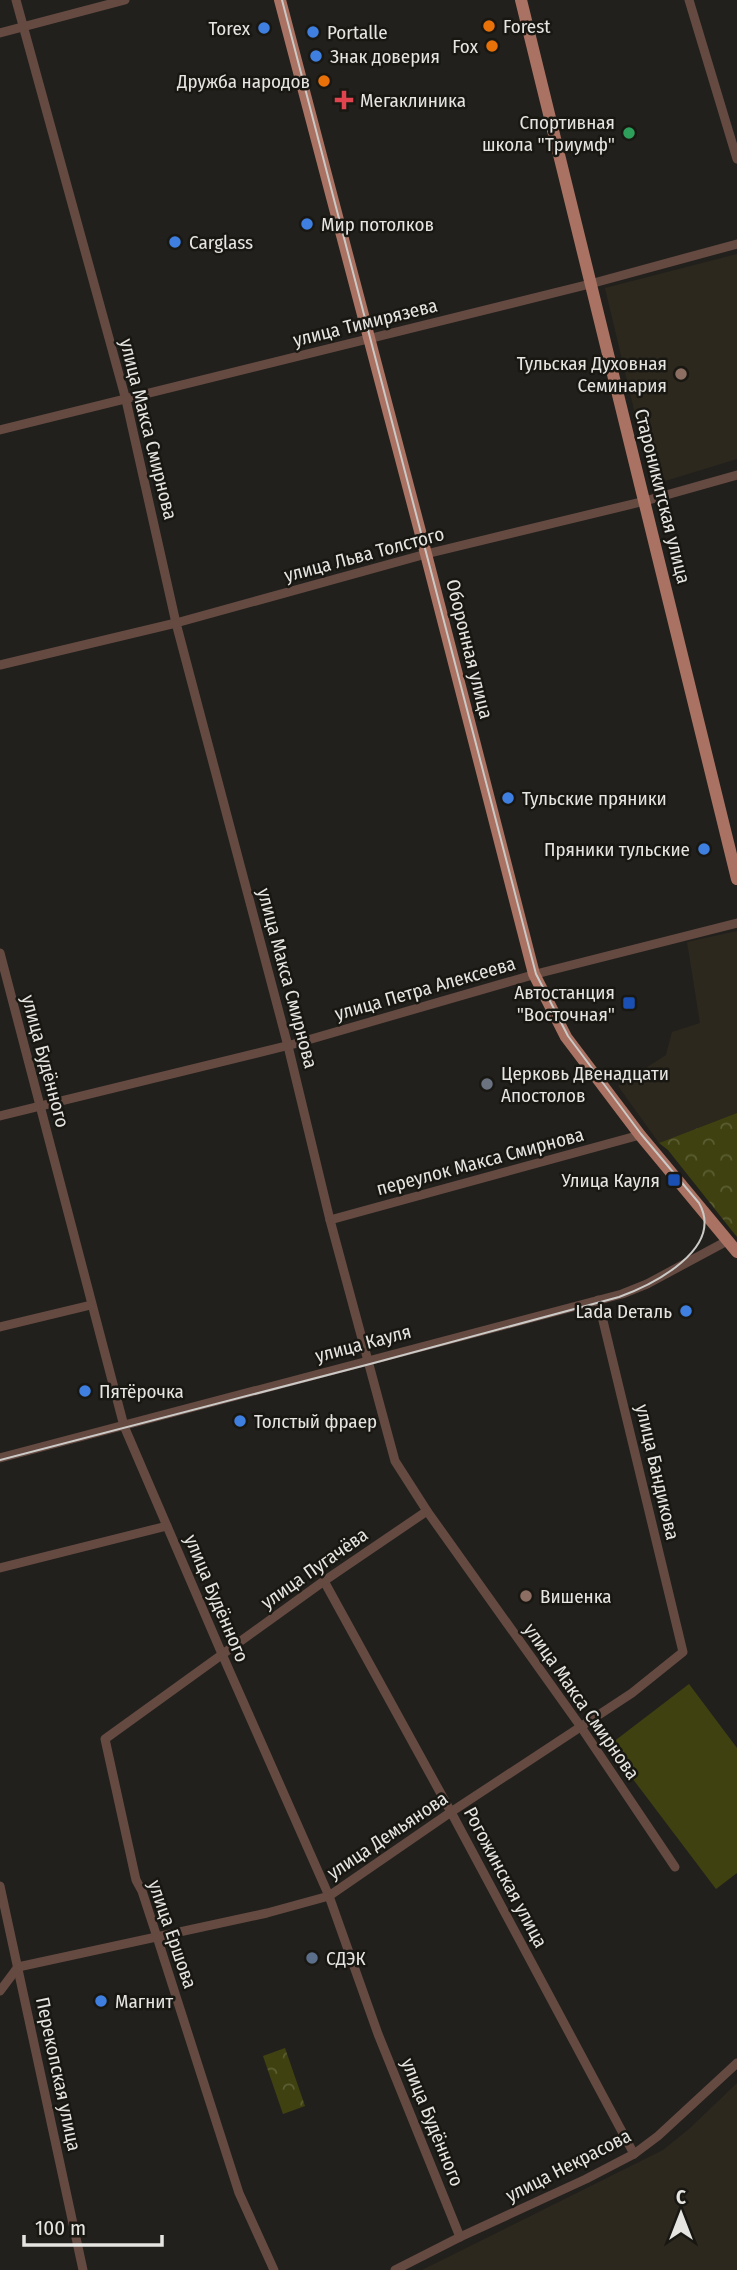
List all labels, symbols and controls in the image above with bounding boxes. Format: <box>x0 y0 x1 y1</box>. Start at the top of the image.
place label: Forest <box>503 15 551 38</box>
place label: Torex <box>209 17 251 40</box>
marker: Forest <box>481 18 497 34</box>
marker: Torex <box>256 20 272 36</box>
place label: Portalle <box>327 21 388 44</box>
marker: Portalle <box>305 24 321 40</box>
place label: Fox <box>452 35 479 58</box>
marker: Fox <box>484 38 500 54</box>
place label: Знак доверия <box>330 45 440 68</box>
marker: Знак доверия <box>308 48 324 64</box>
place label: Дружба народов <box>176 70 310 93</box>
marker: Дружба народов <box>316 73 332 89</box>
place label: Мегаклиника <box>360 89 466 112</box>
marker: Мегаклиника <box>334 90 354 110</box>
place label: Спортивная школа "Триумф" <box>482 111 615 156</box>
marker: Спортивная школа "Триумф" <box>621 125 637 141</box>
place label: Мир потолков <box>321 213 434 236</box>
marker: Мир потолков <box>299 216 315 232</box>
place label: Carglass <box>189 231 253 254</box>
marker: Carglass <box>167 234 183 250</box>
street label: улица Тимирязева <box>291 293 440 352</box>
street label: улица Макса Смирнова <box>115 336 182 522</box>
place label: Тульская Духовная Семинария <box>517 352 667 397</box>
marker: Тульская Духовная Семинария <box>673 366 689 382</box>
street label: Староникитская улица <box>630 406 695 586</box>
street label: улица Льва Толстого <box>282 522 447 587</box>
street label: Оборонная улица <box>441 577 498 721</box>
place label: Тульские пряники <box>522 787 667 810</box>
marker: Тульские пряники <box>500 790 516 806</box>
place label: Пряники тульские <box>544 838 690 861</box>
marker: Пряники тульские <box>696 841 712 857</box>
street label: улица Макса Смирнова <box>252 885 323 1071</box>
street label: улица Петра Алексеева <box>332 952 518 1025</box>
place label: Автостанция "Восточная" <box>514 981 615 1026</box>
street label: улица Будённого <box>17 992 74 1130</box>
marker: Автостанция "Восточная" <box>621 995 637 1011</box>
place label: Церковь Двенадцати Апостолов <box>501 1062 669 1107</box>
marker: Церковь Двенадцати Апостолов <box>479 1076 495 1092</box>
street label: переулок Макса Смирнова <box>374 1123 586 1200</box>
place label: Улица Кауля <box>560 1169 660 1192</box>
marker: Улица Кауля <box>666 1172 682 1188</box>
place label: Lada Dеталь <box>576 1300 672 1323</box>
marker: Lada Dеталь <box>678 1303 694 1319</box>
street label: улица Кауля <box>313 1320 414 1367</box>
place label: Пятёрочка <box>99 1380 184 1403</box>
marker: Пятёрочка <box>77 1383 93 1399</box>
street label: улица Бандикова <box>631 1402 684 1542</box>
place label: Толстый фраер <box>254 1410 377 1433</box>
marker: Толстый фраер <box>232 1413 248 1429</box>
street label: улица Пугачёва <box>256 1523 372 1614</box>
street label: улица Будённого <box>179 1531 254 1665</box>
place label: Вишенка <box>540 1585 612 1608</box>
marker: Вишенка <box>518 1588 534 1604</box>
street label: улица Макса Смирнова <box>519 1619 644 1784</box>
street label: улица Демьянова <box>323 1787 452 1884</box>
street label: Рогожинская улица <box>459 1803 552 1952</box>
street label: улица Ершова <box>143 1877 202 1991</box>
place label: СДЭК <box>326 1947 366 1970</box>
marker: СДЭК <box>304 1950 320 1966</box>
place label: Магнит <box>115 1990 174 2013</box>
marker: Магнит <box>93 1993 109 2009</box>
street label: Перекопская улица <box>31 1995 86 2153</box>
street label: улица Будённого <box>396 2055 469 2190</box>
street label: улица Некрасова <box>502 2124 635 2207</box>
north arrow <box>646 2179 716 2249</box>
text: С <box>676 2186 686 2209</box>
scale bar <box>24 2204 163 2248</box>
text: 100 m <box>35 2215 86 2241</box>

